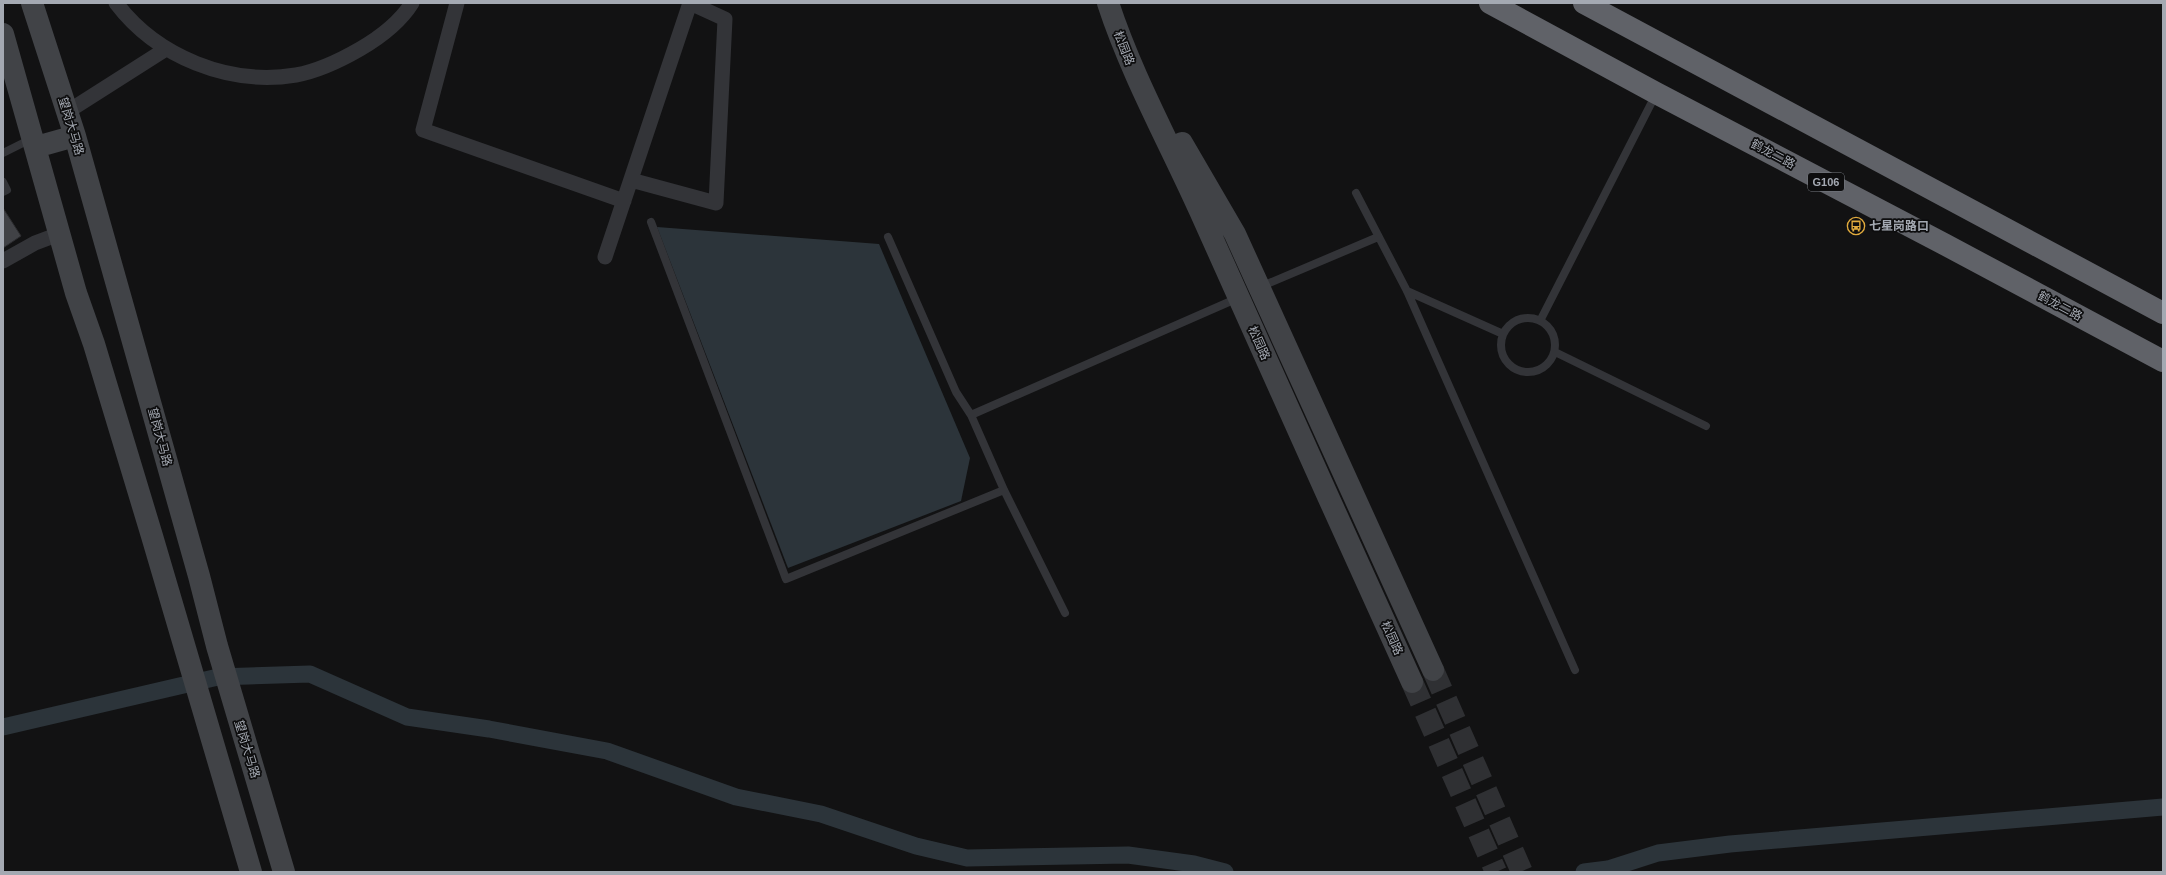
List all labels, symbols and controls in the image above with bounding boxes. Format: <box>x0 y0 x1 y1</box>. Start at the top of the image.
street label: 松园路 <box>1111 29 1137 67</box>
street label: 望岗大马路 <box>56 95 86 157</box>
street label: 鹤龙二路 <box>1749 137 1797 171</box>
road number: G106 <box>1808 173 1844 191</box>
bus stop icon: 七星岗路口 <box>1846 216 1866 236</box>
place label: 七星岗路口 <box>1869 219 1929 233</box>
street label: 鹤龙二路 <box>2036 289 2084 323</box>
street label: 松园路 <box>1245 324 1273 362</box>
street label: 望岗大马路 <box>145 406 175 468</box>
street label: 松园路 <box>1378 619 1406 657</box>
street label: 望岗大马路 <box>232 718 262 780</box>

